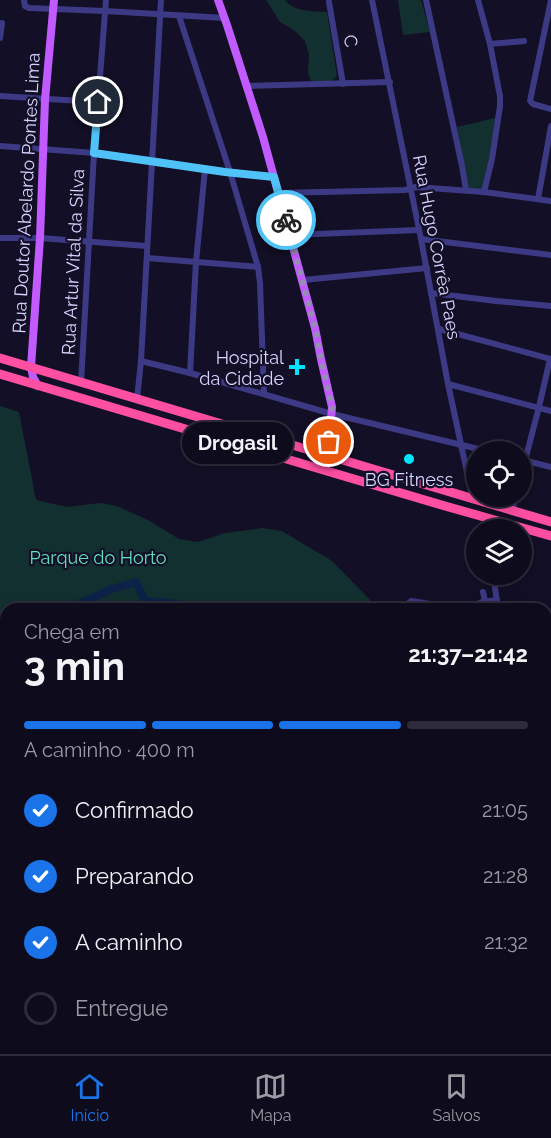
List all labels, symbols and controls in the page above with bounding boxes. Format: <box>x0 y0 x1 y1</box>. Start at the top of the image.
street label: C <box>340 33 362 49</box>
street label: Rua Doutor Abelardo Pontes Lima <box>8 52 44 334</box>
pin <box>72 76 123 127</box>
icon: home <box>81 85 114 118</box>
street label: Rua Hugo Corrêa Paes <box>409 153 465 341</box>
street label: Rua Artur Vital da Silva <box>58 168 88 356</box>
courier <box>256 190 316 250</box>
icon: bike <box>270 204 303 237</box>
place label: Hospital da Cidade <box>199 347 284 389</box>
marker: Hospital da Cidade <box>288 358 306 376</box>
pin <box>303 416 354 467</box>
callout: Drogasil <box>182 421 293 463</box>
icon: bag <box>312 425 345 458</box>
text: Drogasil <box>198 431 277 455</box>
map controls <box>466 441 532 585</box>
button: locate <box>466 441 532 507</box>
marker: BG Fitness <box>402 452 416 466</box>
place label: BG Fitness <box>365 469 454 490</box>
button: layers <box>466 519 532 585</box>
park label: Parque do Horto <box>29 547 167 568</box>
text: Chega em <box>24 620 120 644</box>
text: 21:37–21:42 <box>408 641 528 667</box>
text: 3 min <box>24 643 125 689</box>
text: A caminho · 400 m <box>24 738 195 762</box>
icon: check <box>24 794 57 827</box>
text: Confirmado <box>75 797 194 823</box>
text: 21:05 <box>482 798 528 822</box>
icon: check <box>24 860 57 893</box>
text: Preparando <box>75 863 194 889</box>
text: 21:28 <box>483 864 528 888</box>
icon: check <box>24 926 57 959</box>
text: A caminho <box>75 929 183 955</box>
text: 21:32 <box>484 930 528 954</box>
text: Entregue <box>75 995 168 1021</box>
tab: Início <box>71 1070 109 1125</box>
tab: Mapa <box>250 1070 291 1125</box>
tab: Salvos <box>432 1070 480 1125</box>

